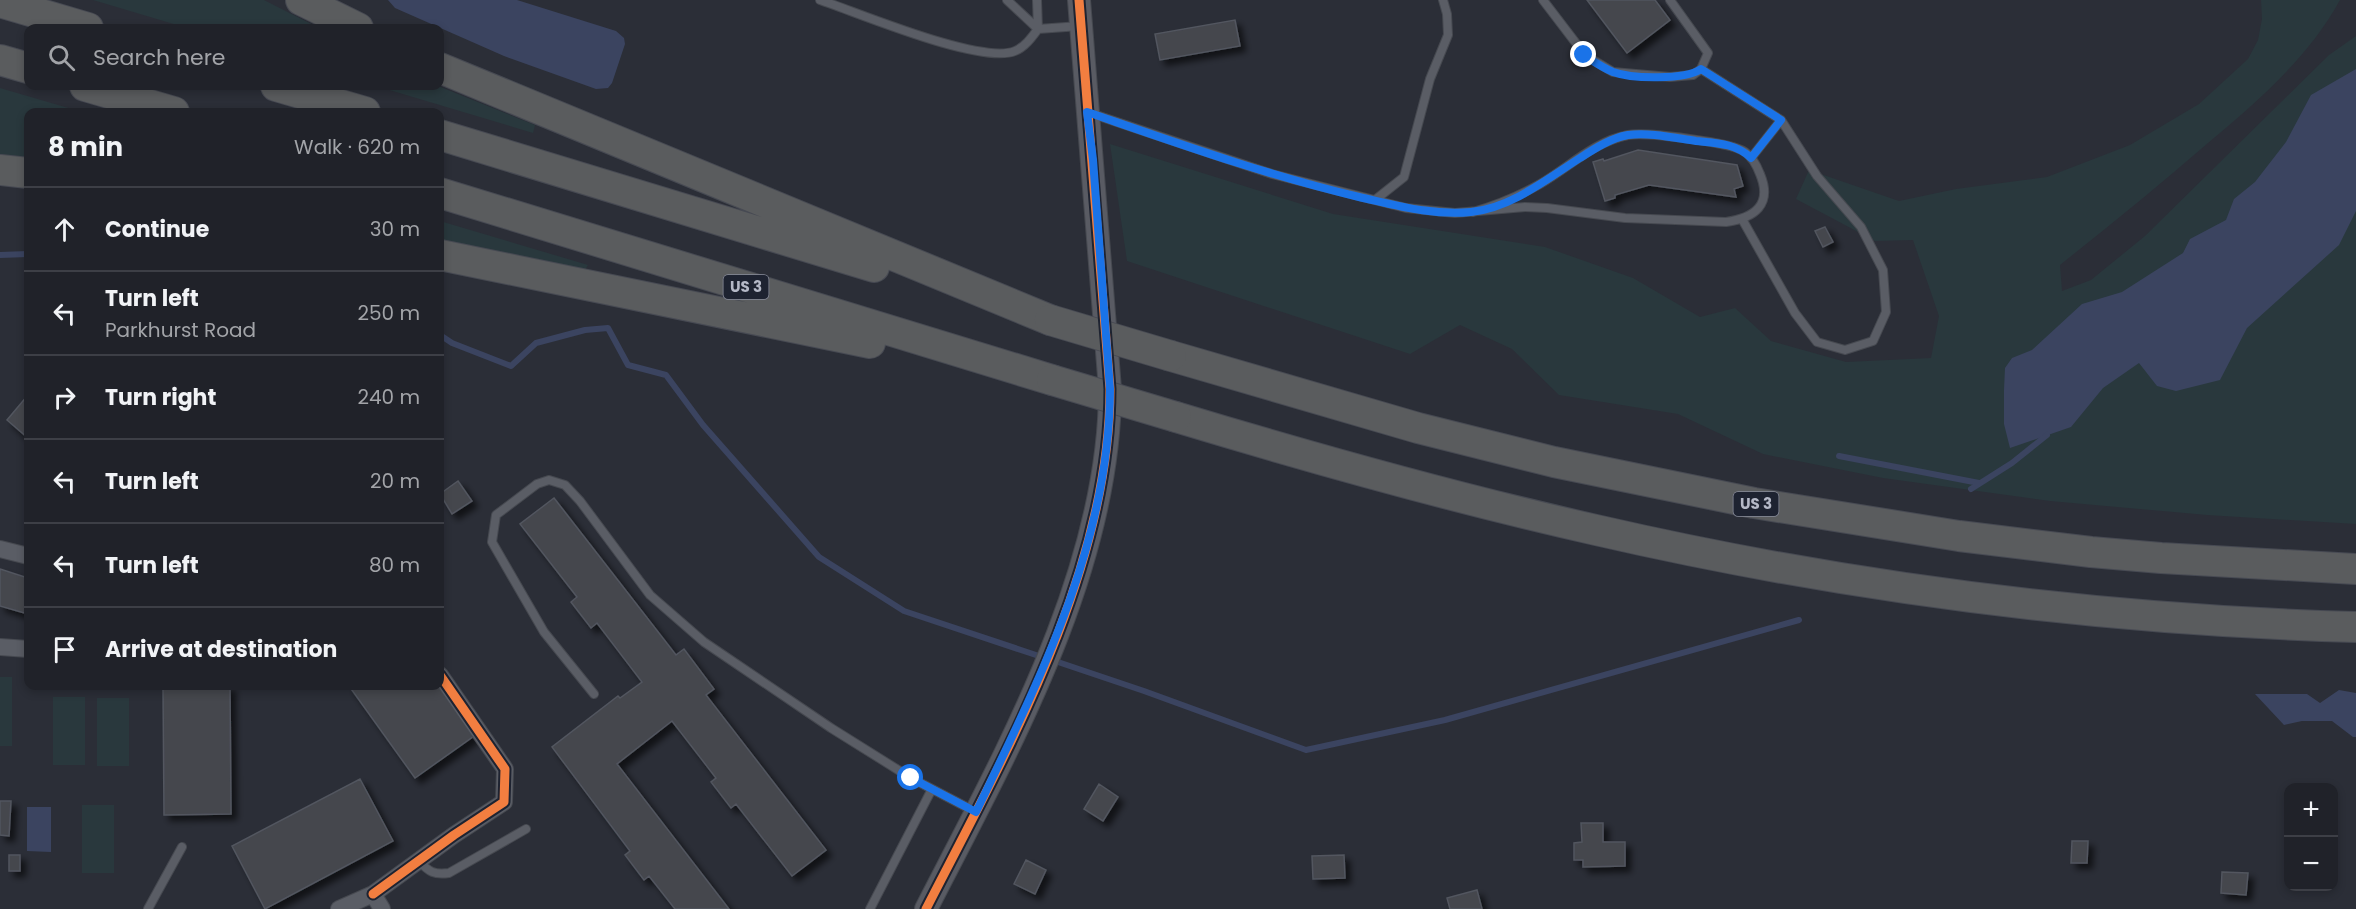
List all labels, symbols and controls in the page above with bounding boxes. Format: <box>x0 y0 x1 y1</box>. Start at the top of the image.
search box <box>24 24 444 90</box>
icon: search <box>45 41 78 74</box>
route end <box>1570 41 1596 67</box>
text: Search here <box>93 42 226 73</box>
text: 8 min <box>48 129 123 165</box>
text: Walk · 620 m <box>294 133 420 161</box>
icon: ahead <box>48 213 81 246</box>
text: Continue <box>105 214 209 245</box>
text: 30 m <box>370 215 420 243</box>
road number: US 3 <box>724 275 768 299</box>
text: Turn left <box>105 283 199 314</box>
icon: left <box>48 297 81 330</box>
text: 250 m <box>357 299 420 327</box>
text: Parkhurst Road <box>105 316 256 344</box>
icon: right <box>48 381 81 414</box>
text: Turn right <box>105 382 216 413</box>
text: 240 m <box>357 383 420 411</box>
icon: left <box>48 465 81 498</box>
text: Turn left <box>105 466 199 497</box>
text: 20 m <box>370 467 420 495</box>
road number: US 3 <box>1734 492 1778 516</box>
icon: left <box>48 549 81 582</box>
text: Turn left <box>105 550 199 581</box>
text: 80 m <box>369 551 420 579</box>
icon: arrive <box>48 633 81 666</box>
text: Arrive at destination <box>105 634 337 665</box>
route start <box>897 764 923 790</box>
map controls <box>2284 783 2338 891</box>
button: + <box>2284 783 2338 837</box>
button: − <box>2284 837 2338 891</box>

